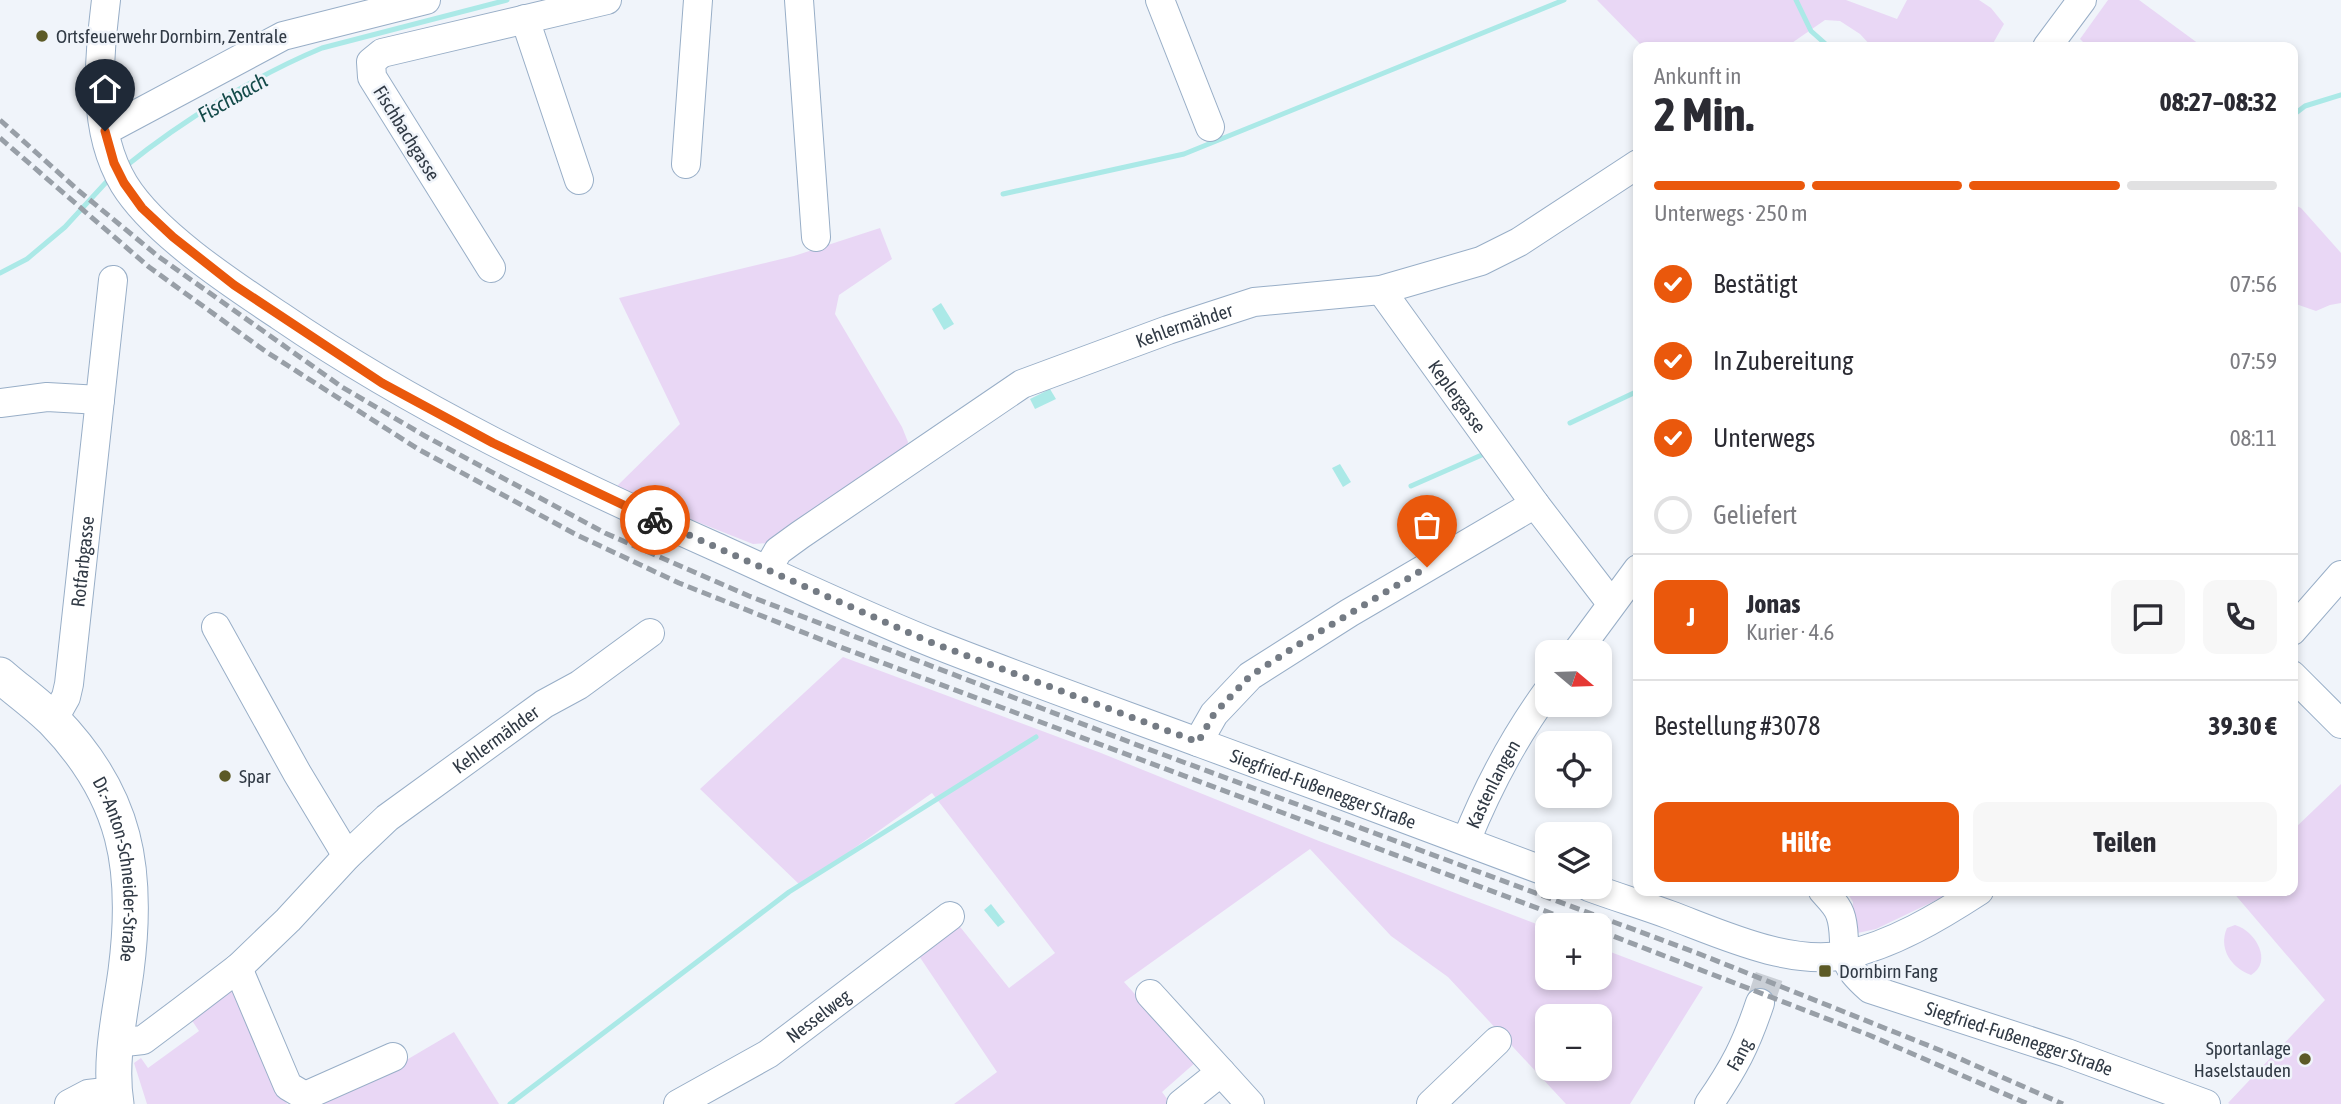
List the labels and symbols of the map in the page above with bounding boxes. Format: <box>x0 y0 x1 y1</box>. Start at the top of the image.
place label: Ortsfeuerwehr Dornbirn, Zentrale <box>56 25 287 47</box>
marker: Ortsfeuerwehr Dornbirn, Zentrale <box>34 28 50 44</box>
pin <box>75 59 135 131</box>
water label: Fischbach <box>193 68 271 126</box>
street label: Fischbachgasse <box>369 81 445 185</box>
street label: Kehlermähder <box>1133 299 1236 352</box>
street label: Keplergasse <box>1424 356 1491 437</box>
courier <box>620 485 690 555</box>
pin <box>1397 495 1457 567</box>
street label: Rotfarbgasse <box>66 515 98 608</box>
north arrow <box>1535 640 1612 718</box>
street label: Kehlermähder <box>448 700 543 778</box>
street label: Kastenlangen <box>1462 736 1524 832</box>
street label: Siegfried-Fußenegger Straße <box>1227 744 1419 833</box>
place label: Spar <box>239 765 271 787</box>
marker: Spar <box>217 768 233 784</box>
street label: Dr.-Anton-Schneider-Straße <box>88 773 142 963</box>
place label: Dornbirn Fang <box>1839 960 1939 982</box>
marker: Dornbirn Fang <box>1817 963 1833 979</box>
street label: Nesselweg <box>782 984 855 1047</box>
street label: Siegfried-Fußenegger Straße <box>1923 997 2116 1080</box>
street label: Fang <box>1722 1034 1757 1075</box>
place label: Sportanlage Haselstauden <box>2194 1037 2291 1081</box>
marker: Sportanlage Haselstauden <box>2297 1051 2313 1067</box>

